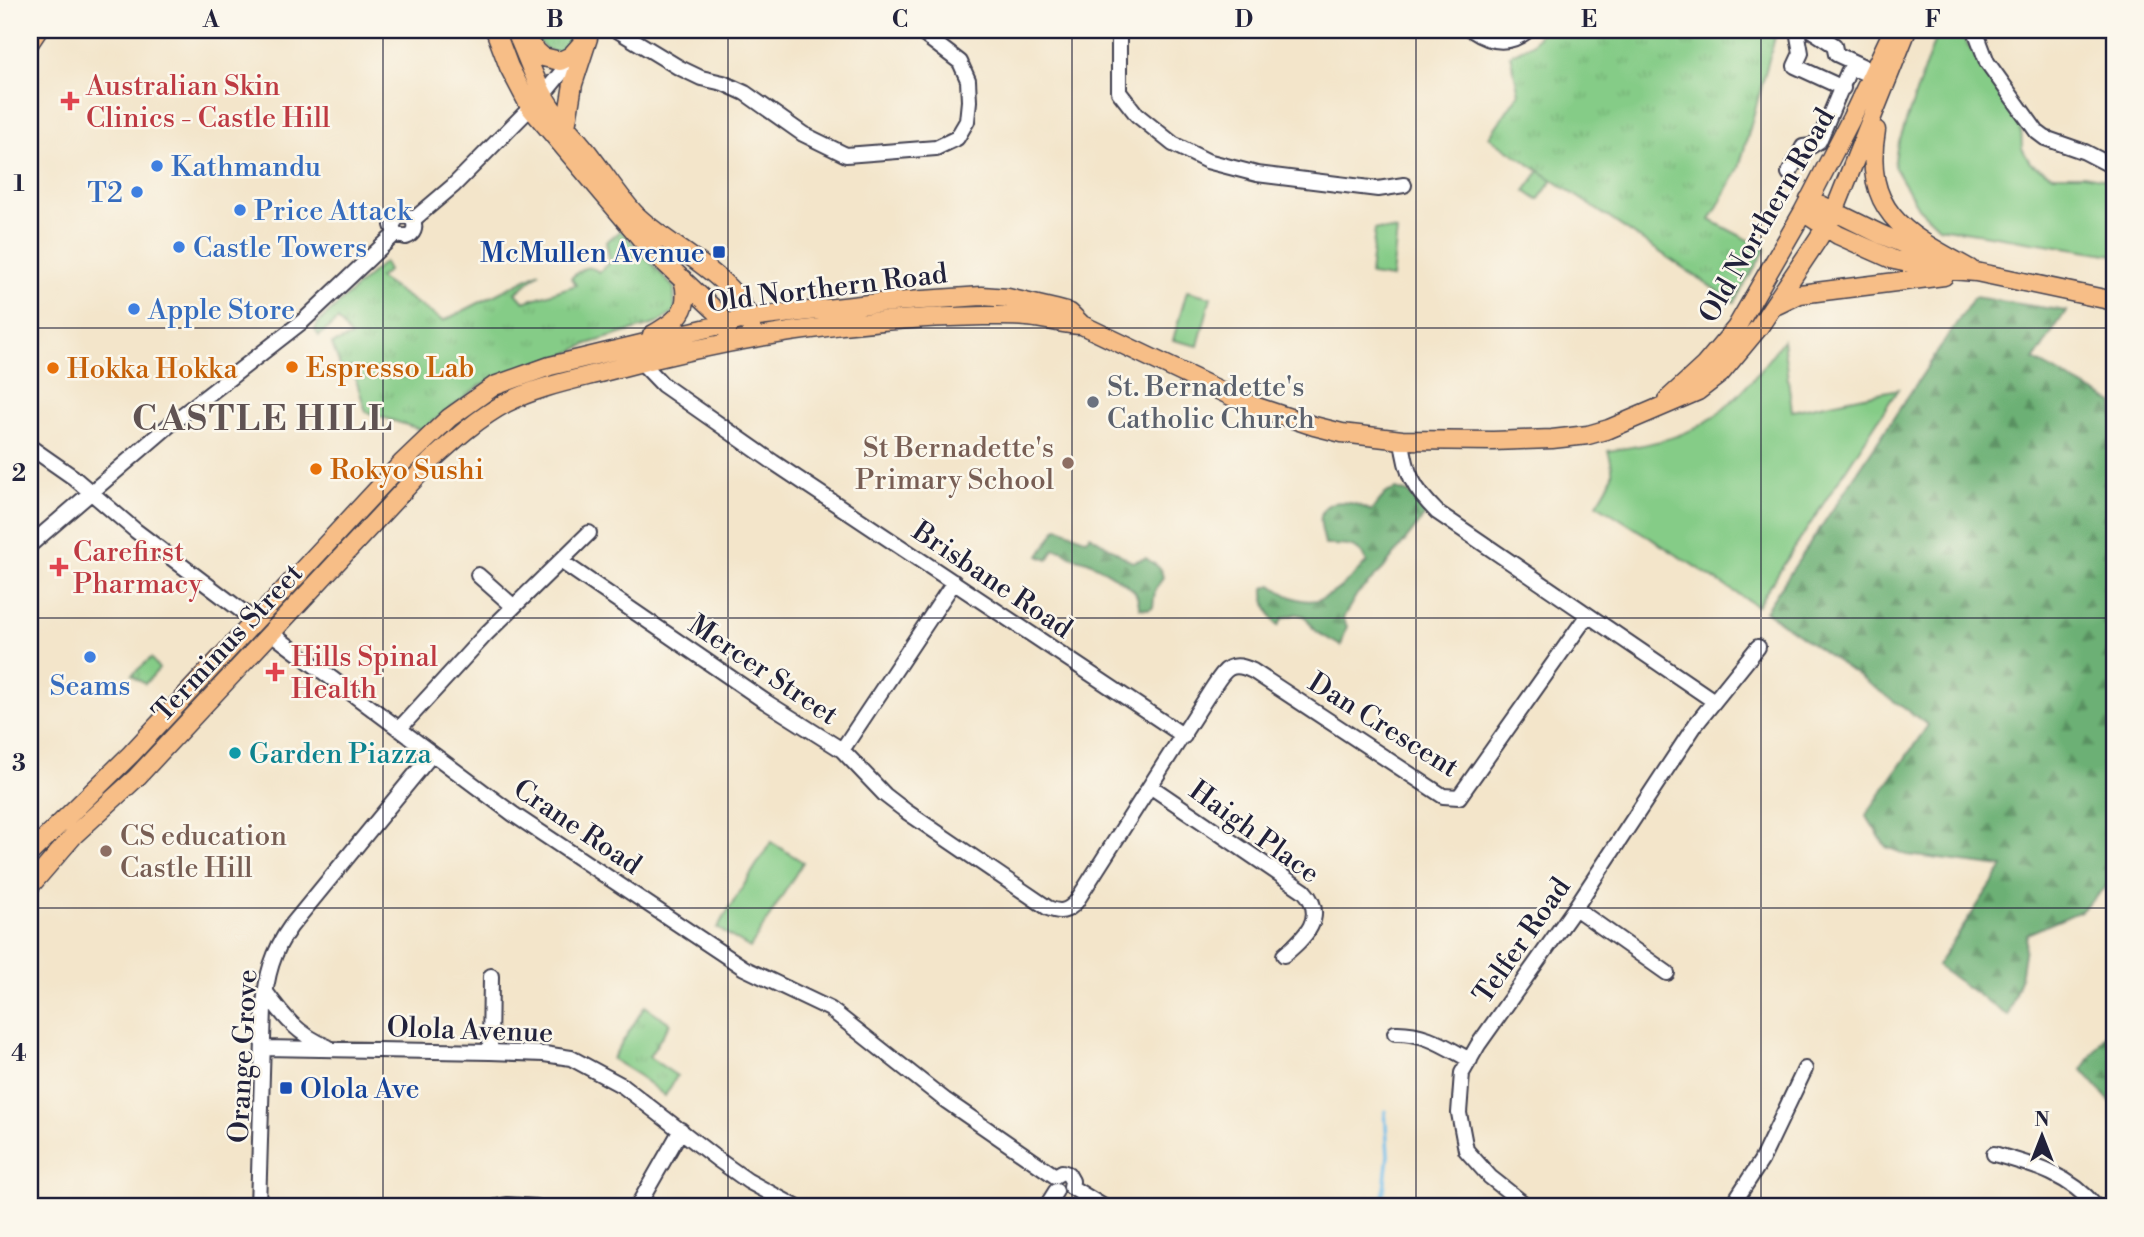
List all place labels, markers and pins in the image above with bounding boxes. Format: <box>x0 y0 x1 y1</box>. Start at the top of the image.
place label: Australian Skin Clinics - Castle Hill <box>85 69 330 136</box>
marker: Australian Skin Clinics - Castle Hill <box>60 91 80 111</box>
place label: Kathmandu <box>171 150 321 185</box>
marker: Kathmandu <box>149 158 165 174</box>
place label: T2 <box>87 176 123 211</box>
marker: T2 <box>129 184 145 200</box>
place label: Price Attack <box>254 194 413 229</box>
marker: Price Attack <box>232 202 248 218</box>
place label: Castle Towers <box>193 231 367 266</box>
place label: McMullen Avenue <box>480 236 705 271</box>
marker: Castle Towers <box>171 239 187 255</box>
marker: McMullen Avenue <box>711 244 727 260</box>
place label: Apple Store <box>147 293 295 328</box>
marker: Apple Store <box>126 301 142 317</box>
place label: Espresso Lab <box>306 351 475 386</box>
place label: Hokka Hokka <box>67 352 239 387</box>
marker: Espresso Lab <box>284 359 300 375</box>
marker: Hokka Hokka <box>45 360 61 376</box>
place label: St. Bernadette's Catholic Church <box>1107 370 1315 437</box>
marker: St. Bernadette's Catholic Church <box>1085 394 1101 410</box>
place label: St Bernadette's Primary School <box>855 431 1054 498</box>
place label: Rokyo Sushi <box>330 453 484 488</box>
marker: St Bernadette's Primary School <box>1060 455 1076 471</box>
marker: Rokyo Sushi <box>308 461 324 477</box>
place label: Carefirst Pharmacy <box>73 535 203 602</box>
marker: Carefirst Pharmacy <box>51 559 67 575</box>
place label: Hills Spinal Health <box>291 640 438 707</box>
marker: Seams <box>82 649 98 665</box>
marker: Hills Spinal Health <box>265 662 285 682</box>
place label: Seams <box>49 669 131 704</box>
place label: Garden Piazza <box>249 737 433 772</box>
marker: Garden Piazza <box>227 745 243 761</box>
place label: CS education Castle Hill <box>120 819 287 886</box>
marker: CS education Castle Hill <box>98 843 114 859</box>
place label: Olola Ave <box>300 1072 420 1107</box>
marker: Olola Ave <box>278 1080 294 1096</box>

